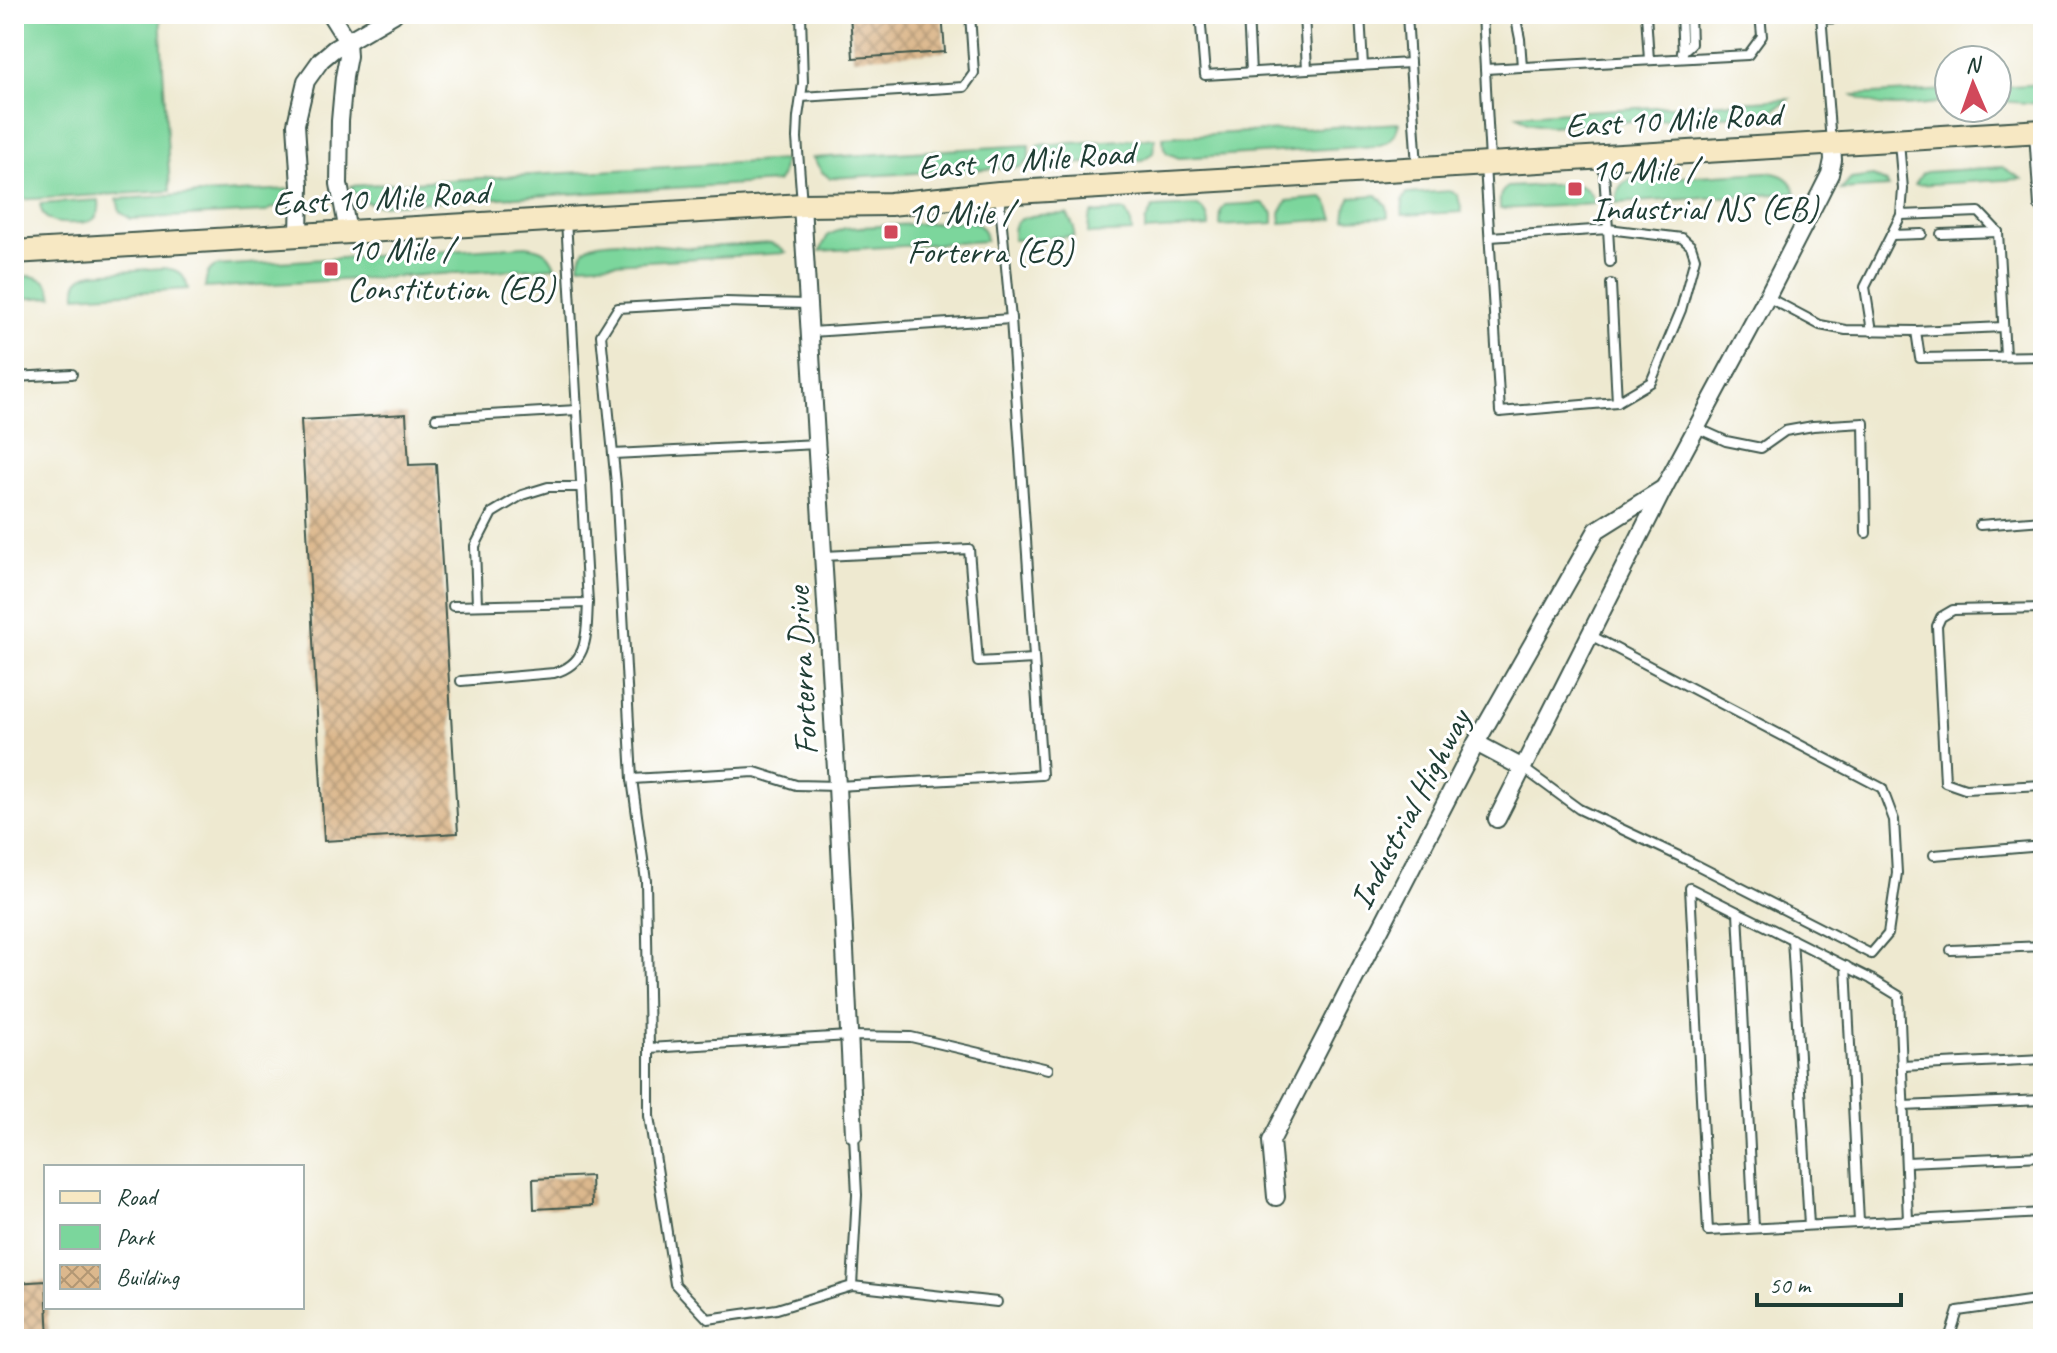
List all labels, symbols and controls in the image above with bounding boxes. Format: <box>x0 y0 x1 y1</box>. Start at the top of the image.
north arrow <box>1933 44 2013 124</box>
text: N <box>1965 51 1983 79</box>
street label: East 10 Mile Road <box>1564 92 1788 147</box>
street label: East 10 Mile Road <box>917 130 1141 188</box>
place label: 10 Mile / Industrial NS (EB) <box>1591 148 1820 230</box>
street label: East 10 Mile Road <box>271 170 495 225</box>
marker: 10 Mile / Industrial NS (EB) <box>1566 180 1584 198</box>
place label: 10 Mile / Forterra (EB) <box>907 191 1075 273</box>
marker: 10 Mile / Forterra (EB) <box>882 223 900 241</box>
place label: 10 Mile / Constitution (EB) <box>347 228 556 310</box>
marker: 10 Mile / Constitution (EB) <box>322 260 340 278</box>
street label: Forterra Drive <box>776 584 827 756</box>
street label: Industrial Highway <box>1339 700 1481 916</box>
legend <box>44 1165 304 1309</box>
text: Road <box>116 1182 160 1212</box>
text: Park <box>116 1222 156 1252</box>
scale bar <box>1757 1257 1901 1307</box>
text: Building <box>116 1262 181 1292</box>
text: 50 m <box>1769 1270 1812 1300</box>

